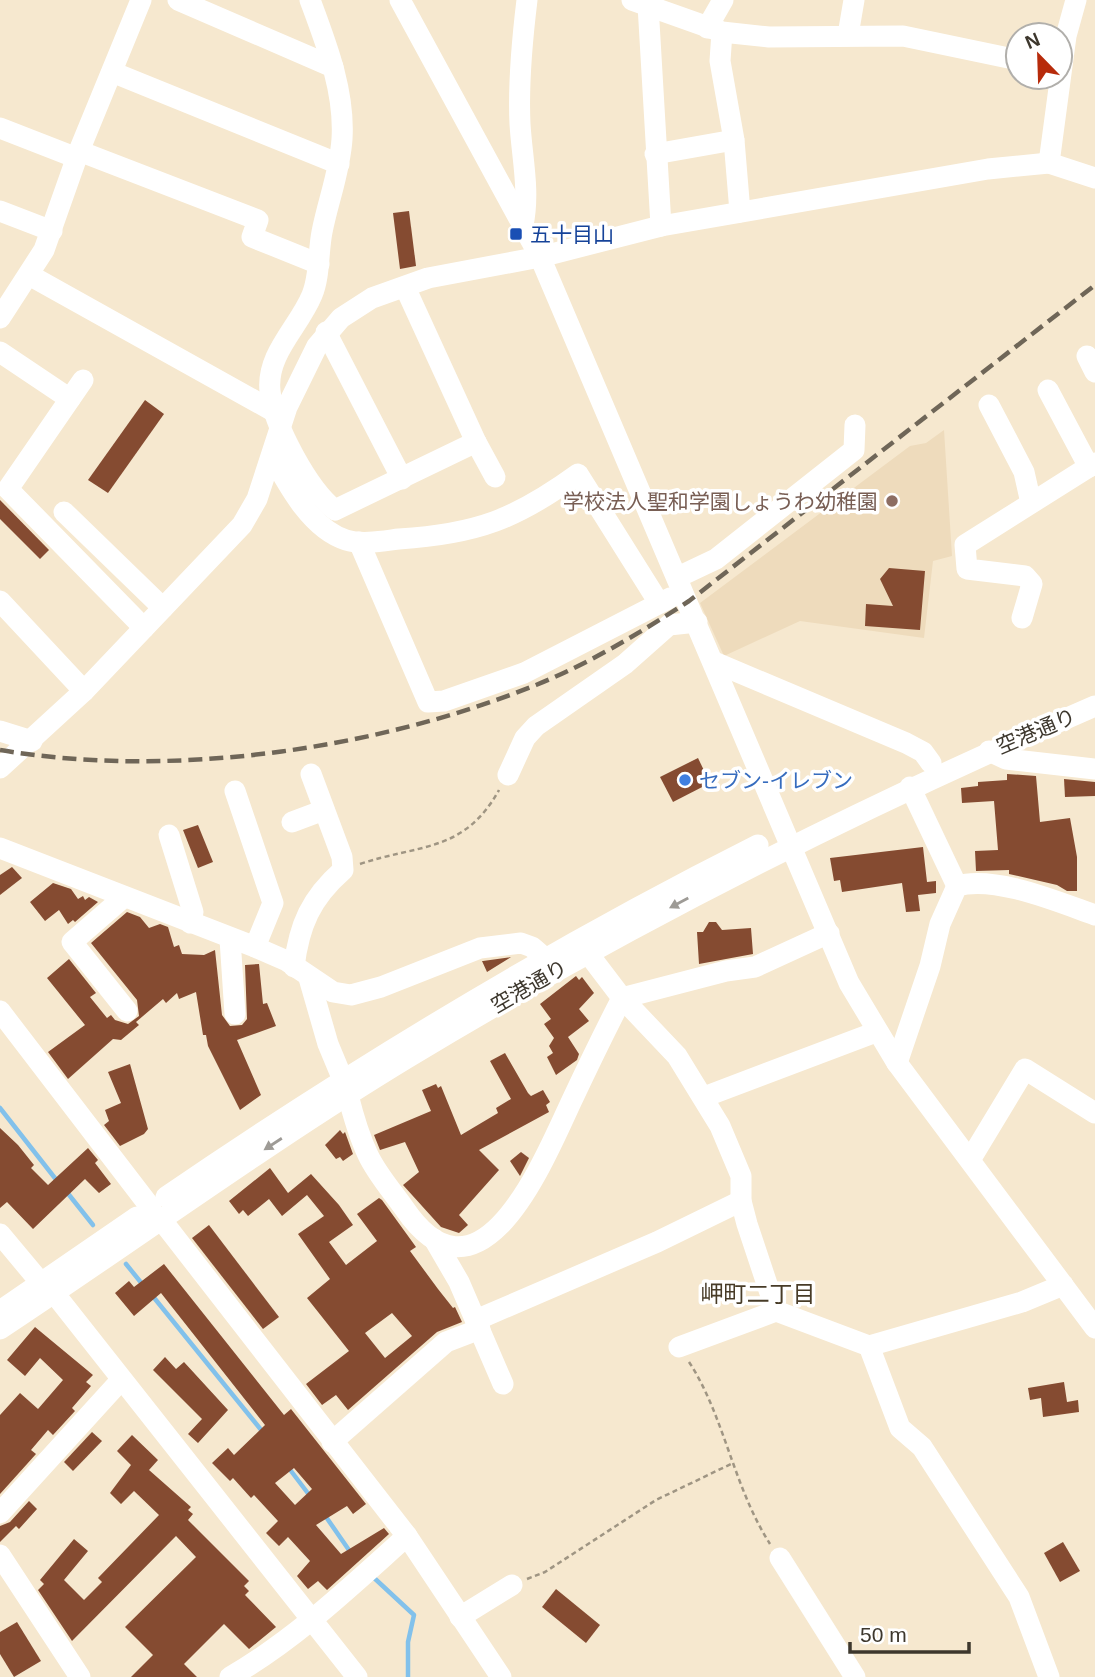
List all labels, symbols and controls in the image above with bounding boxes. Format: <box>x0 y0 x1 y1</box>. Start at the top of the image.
north arrow <box>1004 21 1074 91</box>
text: N <box>1022 28 1043 53</box>
place label: 五十目山 <box>530 223 614 246</box>
marker: 五十目山 <box>508 226 524 242</box>
place label: 学校法人聖和学園しょうわ幼稚園 <box>563 490 878 513</box>
marker: 学校法人聖和学園しょうわ幼稚園 <box>884 493 900 509</box>
street label: 空港通り <box>993 704 1079 758</box>
place label: セブン-イレブン <box>699 769 853 792</box>
marker: セブン-イレブン <box>677 772 693 788</box>
one-way arrow <box>670 897 689 909</box>
street label: 空港通り <box>487 955 571 1017</box>
one-way arrow <box>264 1137 282 1151</box>
district label: 岬町二丁目 <box>701 1281 816 1307</box>
scale bar <box>850 1610 969 1654</box>
text: 50 m <box>860 1623 907 1646</box>

